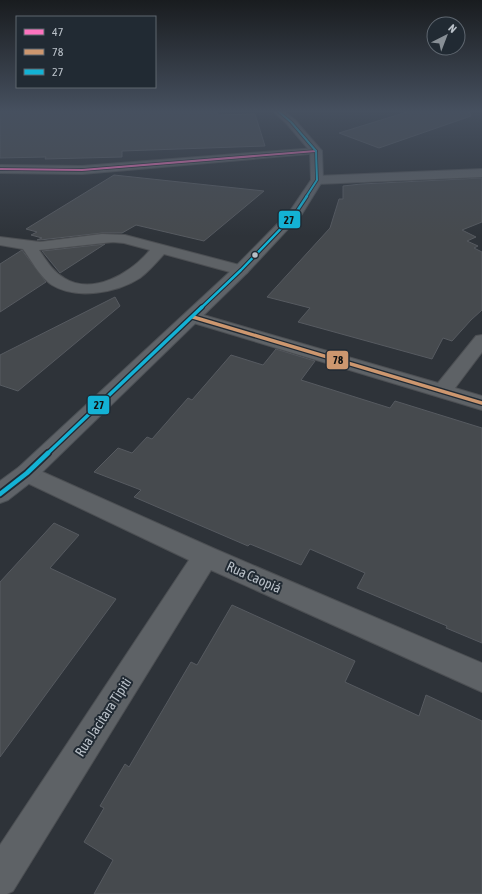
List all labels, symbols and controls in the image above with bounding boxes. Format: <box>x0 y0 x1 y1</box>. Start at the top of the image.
legend <box>16 16 156 88</box>
north arrow <box>426 16 466 56</box>
text: N <box>446 22 459 35</box>
text: 47 <box>52 25 64 39</box>
text: 78 <box>52 45 64 59</box>
text: 27 <box>52 65 64 79</box>
line badge: 27 <box>278 210 301 229</box>
text: 27 <box>284 214 294 226</box>
unlabelled marker <box>250 250 260 260</box>
line badge: 78 <box>326 350 349 370</box>
text: 78 <box>333 354 343 366</box>
line badge: 27 <box>87 395 110 415</box>
text: 27 <box>94 399 104 411</box>
street label: Rua Caopiá <box>224 558 284 596</box>
street label: Rua Jacitara Tipiti <box>72 675 134 759</box>

